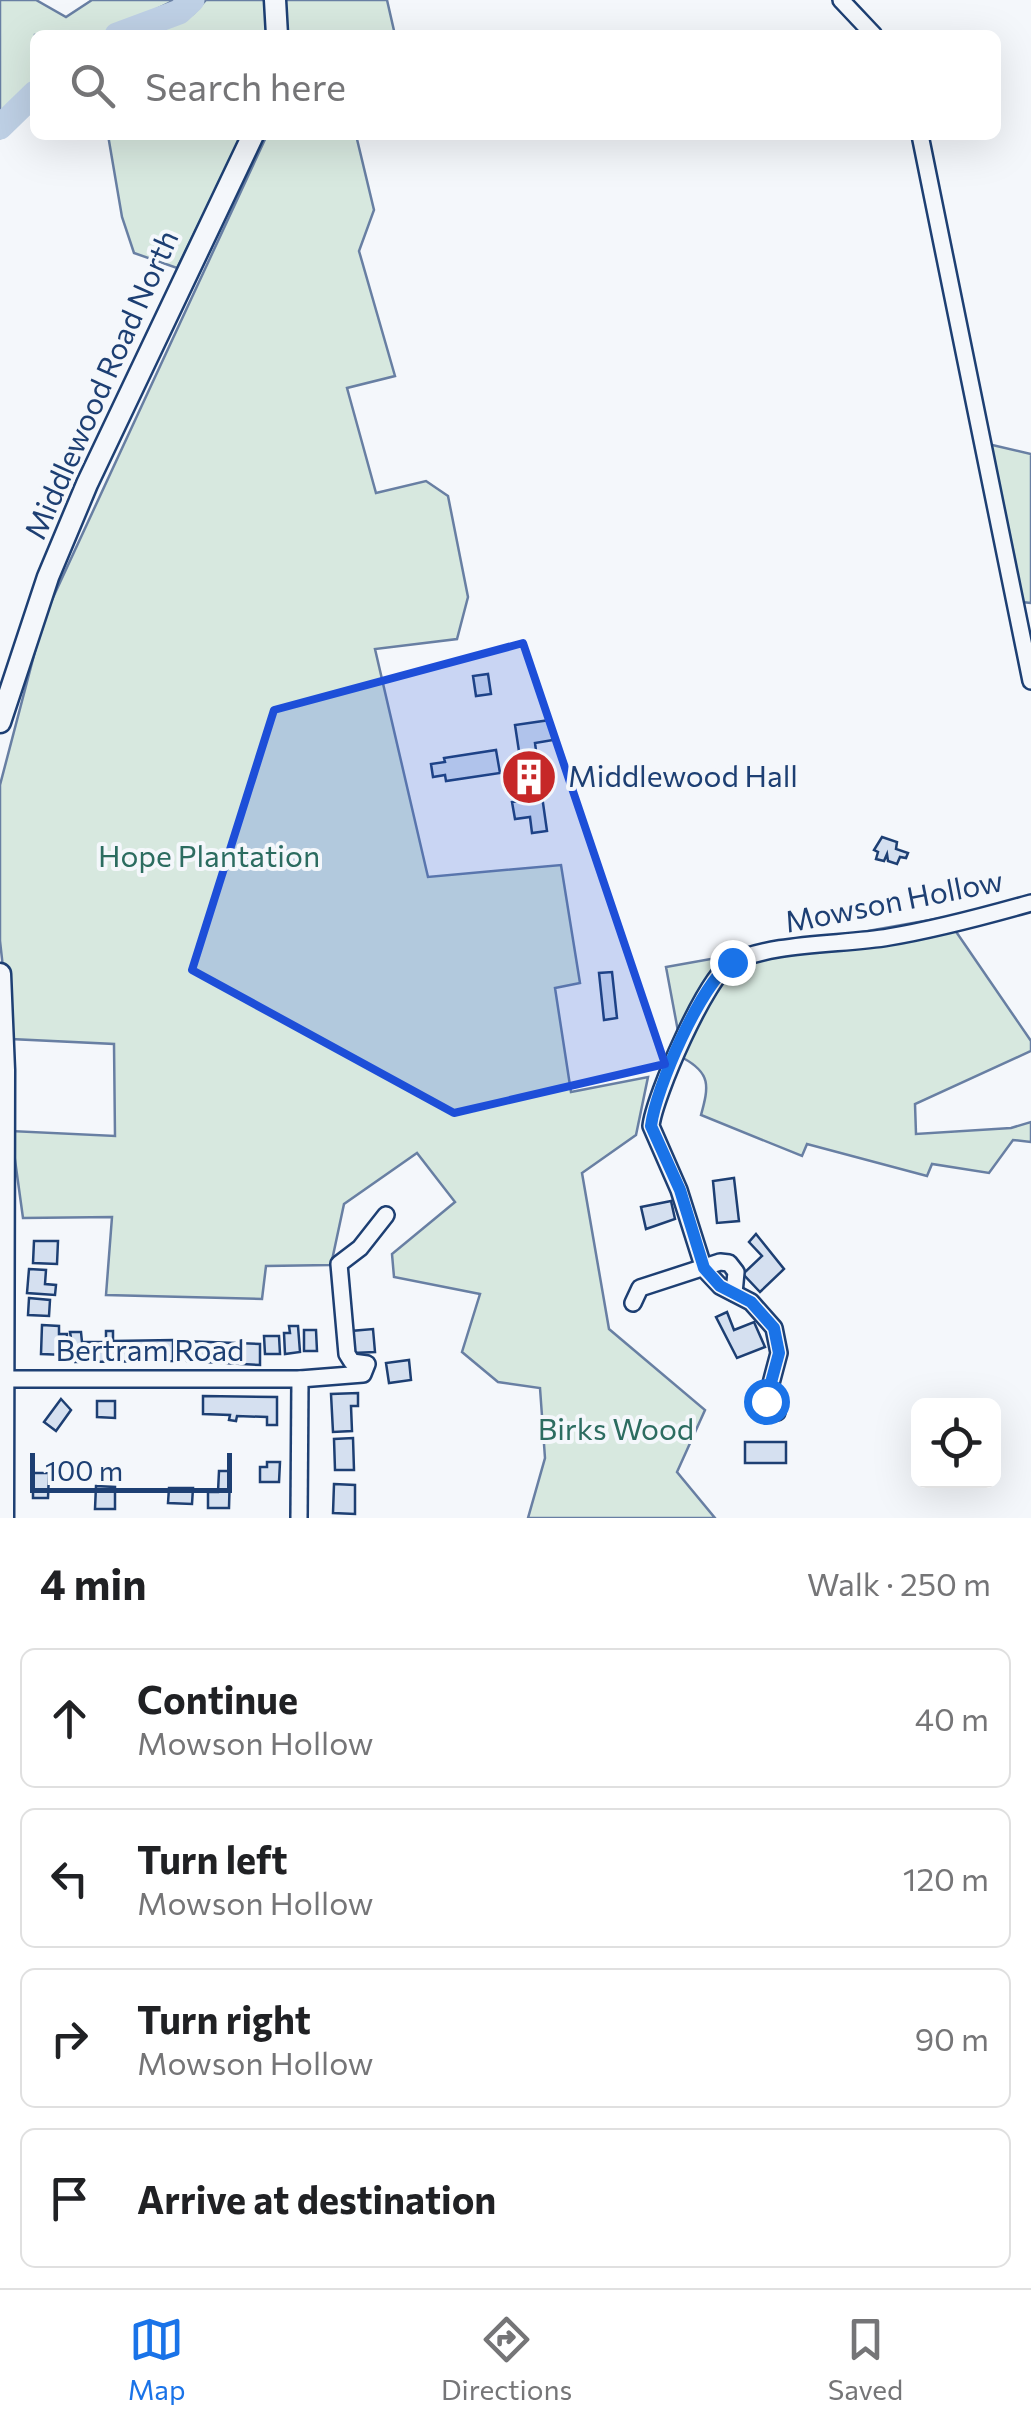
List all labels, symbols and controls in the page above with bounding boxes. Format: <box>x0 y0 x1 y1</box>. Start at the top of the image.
search box <box>30 30 1001 140</box>
icon: search <box>65 58 120 113</box>
text: Search here <box>145 62 346 109</box>
street label: Middlewood Road North <box>15 224 185 544</box>
building icon: Middlewood Hall <box>499 747 559 807</box>
place label: Middlewood Hall <box>568 756 798 793</box>
park label: Hope Plantation <box>98 836 320 873</box>
street label: Mowson Hollow <box>781 860 1006 939</box>
route end <box>710 940 756 986</box>
street label: Bertram Road <box>56 1330 244 1367</box>
route start <box>744 1379 790 1425</box>
map controls <box>911 1398 1001 1488</box>
button: locate <box>911 1398 1001 1488</box>
park label: Birks Wood <box>538 1409 694 1446</box>
scale bar <box>30 1448 232 1492</box>
text: 100 m <box>45 1453 123 1487</box>
text: 4 min <box>40 1557 146 1609</box>
text: Walk · 250 m <box>807 1563 991 1603</box>
text: Continue <box>137 1675 298 1722</box>
icon: ahead <box>42 1691 97 1746</box>
text: 40 m <box>915 1698 989 1738</box>
text: Mowson Hollow <box>137 1722 373 1762</box>
text: Turn left <box>137 1835 288 1882</box>
icon: left <box>42 1851 97 1906</box>
text: 120 m <box>903 1858 989 1898</box>
text: Mowson Hollow <box>137 1882 373 1922</box>
text: Turn right <box>137 1995 311 2042</box>
icon: right <box>42 2011 97 2066</box>
text: 90 m <box>915 2018 989 2058</box>
text: Mowson Hollow <box>137 2042 373 2082</box>
icon: arrive <box>42 2171 97 2226</box>
text: Arrive at destination <box>137 2175 496 2222</box>
tab: Map <box>128 2312 185 2406</box>
tab: Directions <box>441 2312 572 2406</box>
tab: Saved <box>828 2312 903 2406</box>

